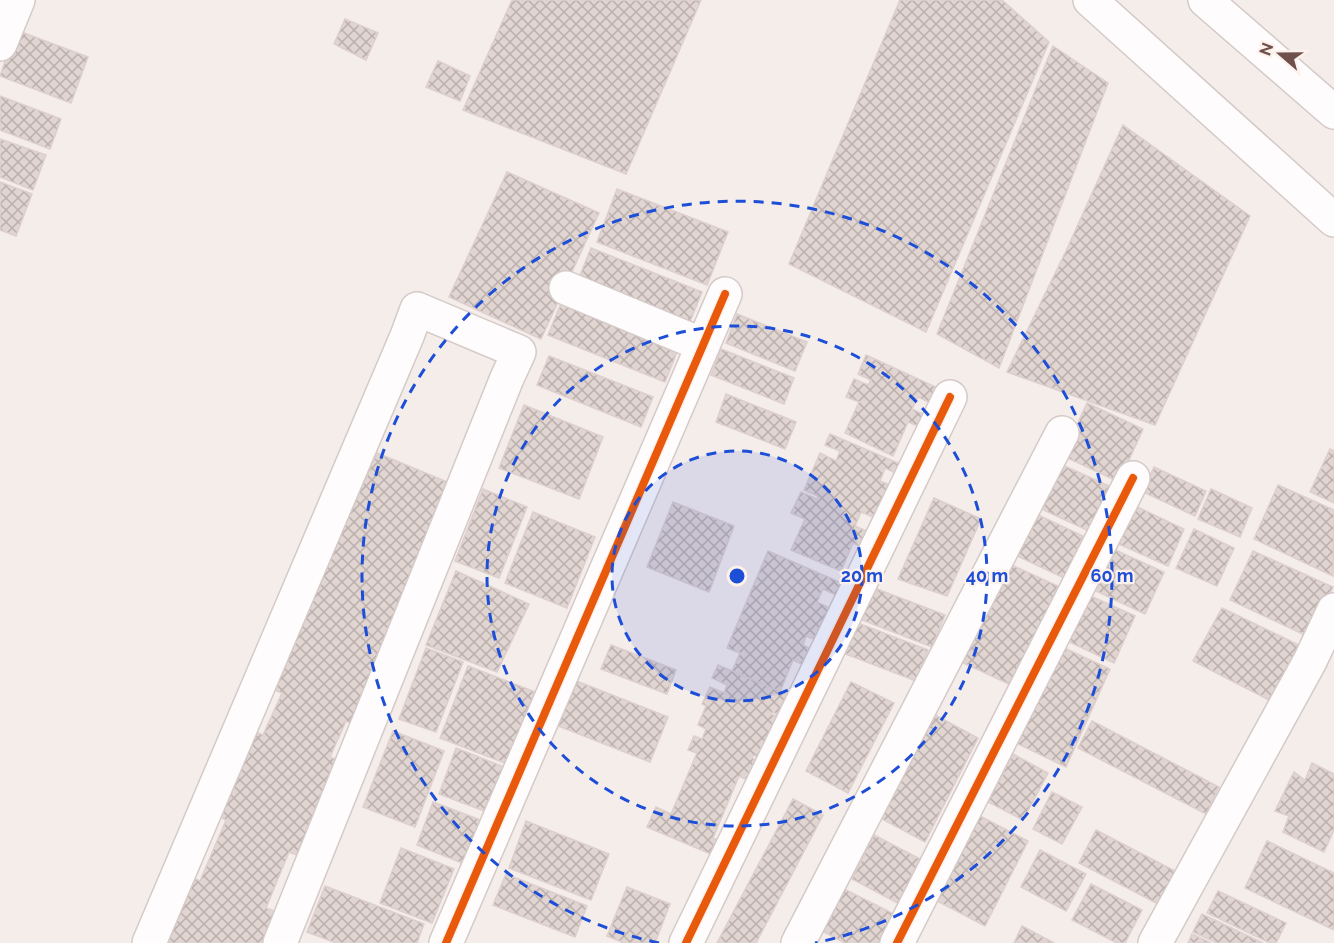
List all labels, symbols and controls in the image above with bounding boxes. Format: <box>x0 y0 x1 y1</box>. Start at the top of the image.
north arrow <box>1250 24 1310 84</box>
text: N <box>1255 40 1277 58</box>
text: 20 m <box>841 565 883 586</box>
text: 40 m <box>966 565 1008 586</box>
text: 60 m <box>1090 565 1134 586</box>
centre of rings <box>727 566 747 586</box>

